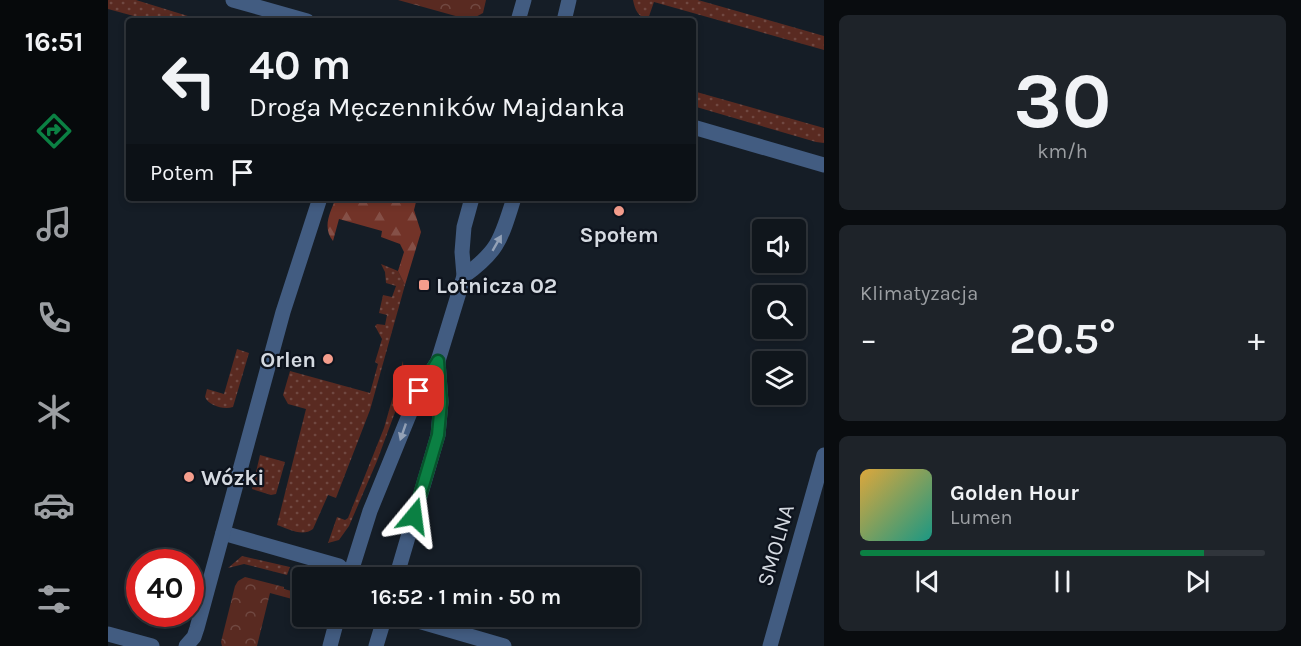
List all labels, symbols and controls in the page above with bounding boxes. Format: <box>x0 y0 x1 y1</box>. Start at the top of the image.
text: 16:51 <box>25 26 83 58</box>
text: 40 m <box>249 40 351 90</box>
icon: left <box>150 42 228 120</box>
text: 30 <box>1014 55 1111 147</box>
text: Droga Męczenników Majdanka <box>249 91 625 123</box>
icon: directions <box>33 110 75 152</box>
text: km/h <box>1037 140 1088 163</box>
icon: arrive <box>226 156 259 189</box>
text: Potem <box>150 160 214 186</box>
icon: music <box>33 203 75 245</box>
marker: Społem <box>612 204 626 218</box>
map controls <box>752 219 806 405</box>
button: sound <box>752 219 806 273</box>
place label: Społem <box>579 222 659 248</box>
one-way arrow <box>492 234 503 251</box>
place label: Lotnicza 02 <box>436 273 557 299</box>
marker: Lotnicza 02 <box>417 278 431 292</box>
text: Klimatyzacja <box>860 282 978 305</box>
button: search <box>752 285 806 339</box>
icon: phone <box>33 297 75 339</box>
text: 20.5° <box>1009 312 1116 364</box>
text: − <box>860 320 877 358</box>
text: + <box>1248 320 1265 358</box>
place label: Orlen <box>260 347 316 373</box>
button: layers <box>752 351 806 405</box>
marker: Orlen <box>321 352 335 366</box>
pin <box>393 365 444 416</box>
icon: arrive <box>402 374 435 407</box>
icon: climate <box>33 391 75 433</box>
one-way arrow <box>397 423 407 441</box>
place label: Wózki <box>201 465 265 491</box>
marker: Wózki <box>182 470 196 484</box>
text: Golden Hour <box>950 480 1079 506</box>
icon: car <box>33 484 75 526</box>
position arrow <box>382 484 446 548</box>
street label: SMOLNA <box>752 501 800 589</box>
text: Lumen <box>950 506 1013 529</box>
speed limit sign: 40 <box>126 549 204 627</box>
icon: previous <box>911 565 944 598</box>
icon: pause <box>1046 565 1079 598</box>
icon: next <box>1181 565 1214 598</box>
icon: filters <box>33 578 75 620</box>
text: 16:52 · 1 min · 50 m <box>371 584 561 610</box>

